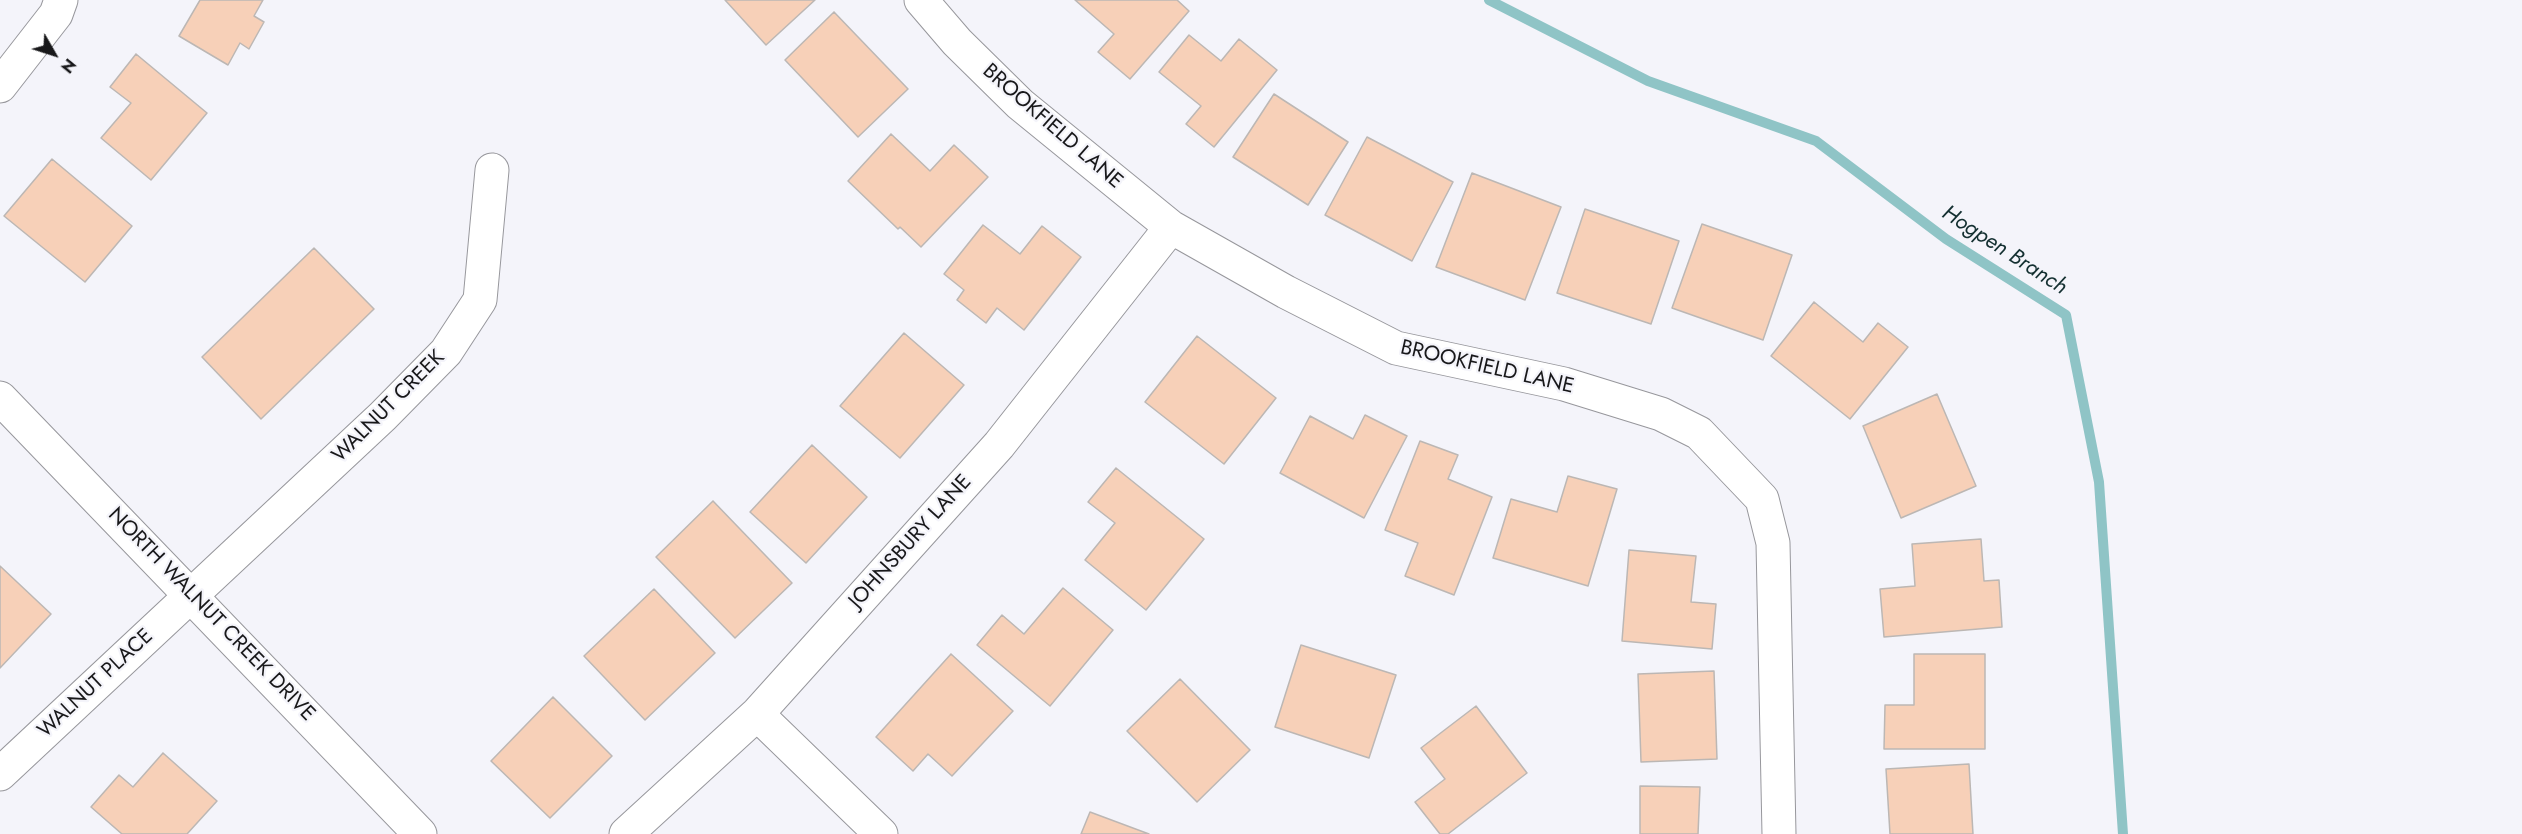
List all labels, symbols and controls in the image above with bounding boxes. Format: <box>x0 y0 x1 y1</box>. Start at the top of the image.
north arrow <box>24 24 84 84</box>
text: N <box>55 53 81 78</box>
street label: BROOKFIELD LANE <box>977 59 1127 195</box>
water label: Hogpen Branch <box>1936 201 2072 301</box>
street label: BROOKFIELD LANE <box>1398 336 1576 400</box>
street label: WALNUT CREEK <box>328 346 450 468</box>
street label: JOHNSBURY LANE <box>844 470 978 614</box>
street label: NORTH WALNUT CREEK DRIVE <box>102 503 320 727</box>
street label: WALNUT PLACE <box>33 624 159 744</box>

